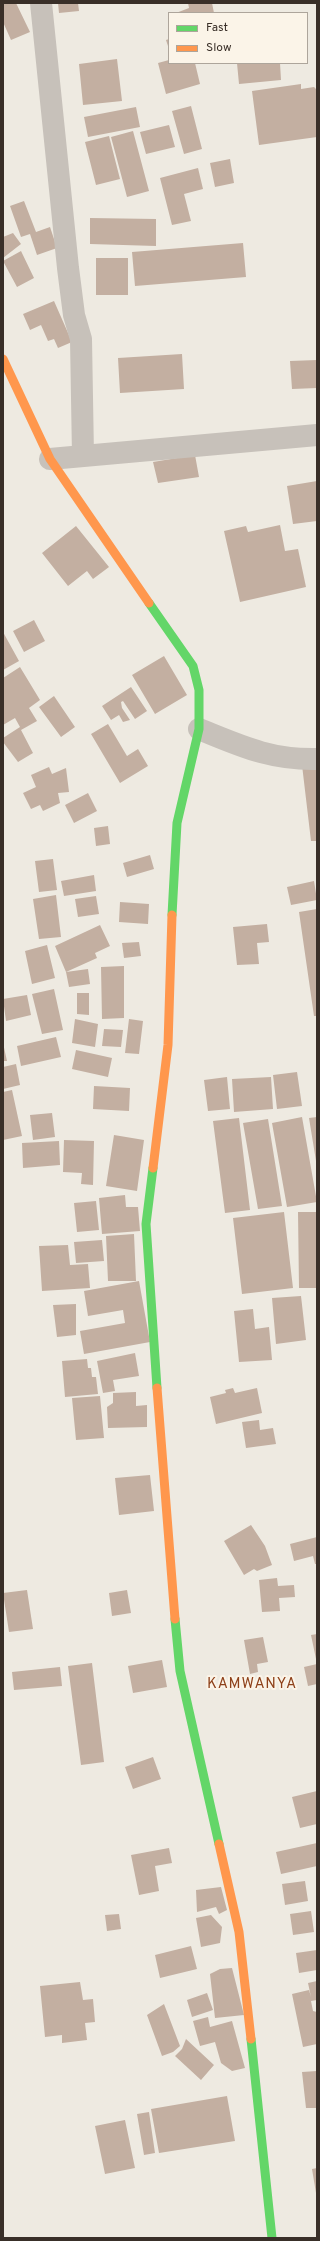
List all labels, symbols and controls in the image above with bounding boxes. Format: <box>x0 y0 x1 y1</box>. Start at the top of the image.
legend <box>168 12 308 64</box>
text: Fast <box>206 20 228 36</box>
text: Slow <box>206 40 232 56</box>
district label: KAMWANYA <box>207 1676 297 1694</box>

